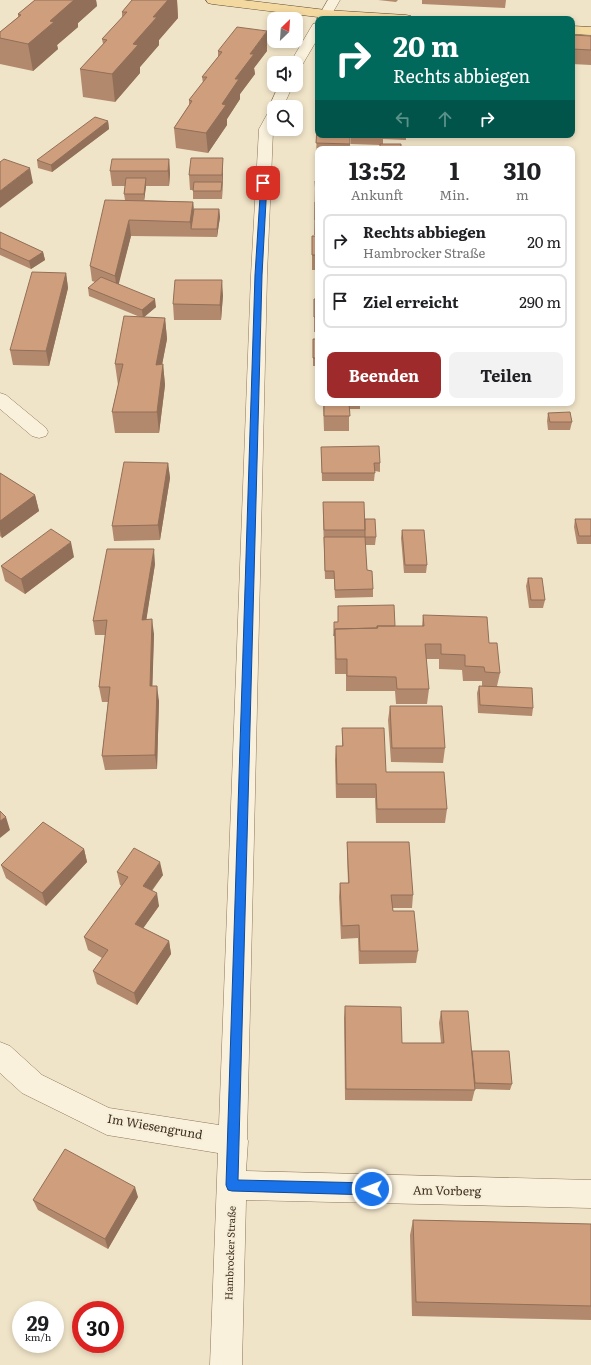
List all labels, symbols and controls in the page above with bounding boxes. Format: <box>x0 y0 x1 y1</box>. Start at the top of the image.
north arrow <box>267 12 303 48</box>
map controls <box>267 12 303 136</box>
text: 20 m <box>393 24 459 66</box>
icon: right <box>327 32 379 84</box>
button: sound <box>267 56 303 92</box>
text: Rechts abbiegen <box>393 62 530 89</box>
button: search <box>267 100 303 136</box>
icon: left <box>392 108 414 130</box>
icon: ahead <box>434 108 456 130</box>
icon: right <box>476 108 498 130</box>
text: 13:52 <box>349 152 406 187</box>
text: 1 <box>449 152 459 187</box>
text: 310 <box>503 152 541 187</box>
pin <box>246 166 280 200</box>
icon: arrive <box>252 172 274 194</box>
text: Ankunft <box>351 185 403 204</box>
text: Min. <box>439 185 470 204</box>
text: m <box>516 185 529 204</box>
text: Rechts abbiegen <box>363 220 486 243</box>
icon: right <box>329 230 351 252</box>
text: 20 m <box>527 230 561 253</box>
text: Hambrocker Straße <box>363 243 485 262</box>
icon: arrive <box>329 290 351 312</box>
text: Ziel erreicht <box>363 290 458 313</box>
text: 290 m <box>519 290 561 313</box>
button: Beenden <box>327 352 441 398</box>
button: Teilen <box>449 352 563 398</box>
street label: Im Wiesengrund <box>106 1109 205 1143</box>
position arrow <box>351 1168 393 1210</box>
street label: Am Vorberg <box>413 1180 482 1200</box>
street label: Hambrocker Straße <box>220 1206 239 1300</box>
speed limit sign: 30 <box>72 1301 124 1353</box>
text: 29 <box>27 1307 49 1337</box>
text: km/h <box>25 1329 51 1344</box>

